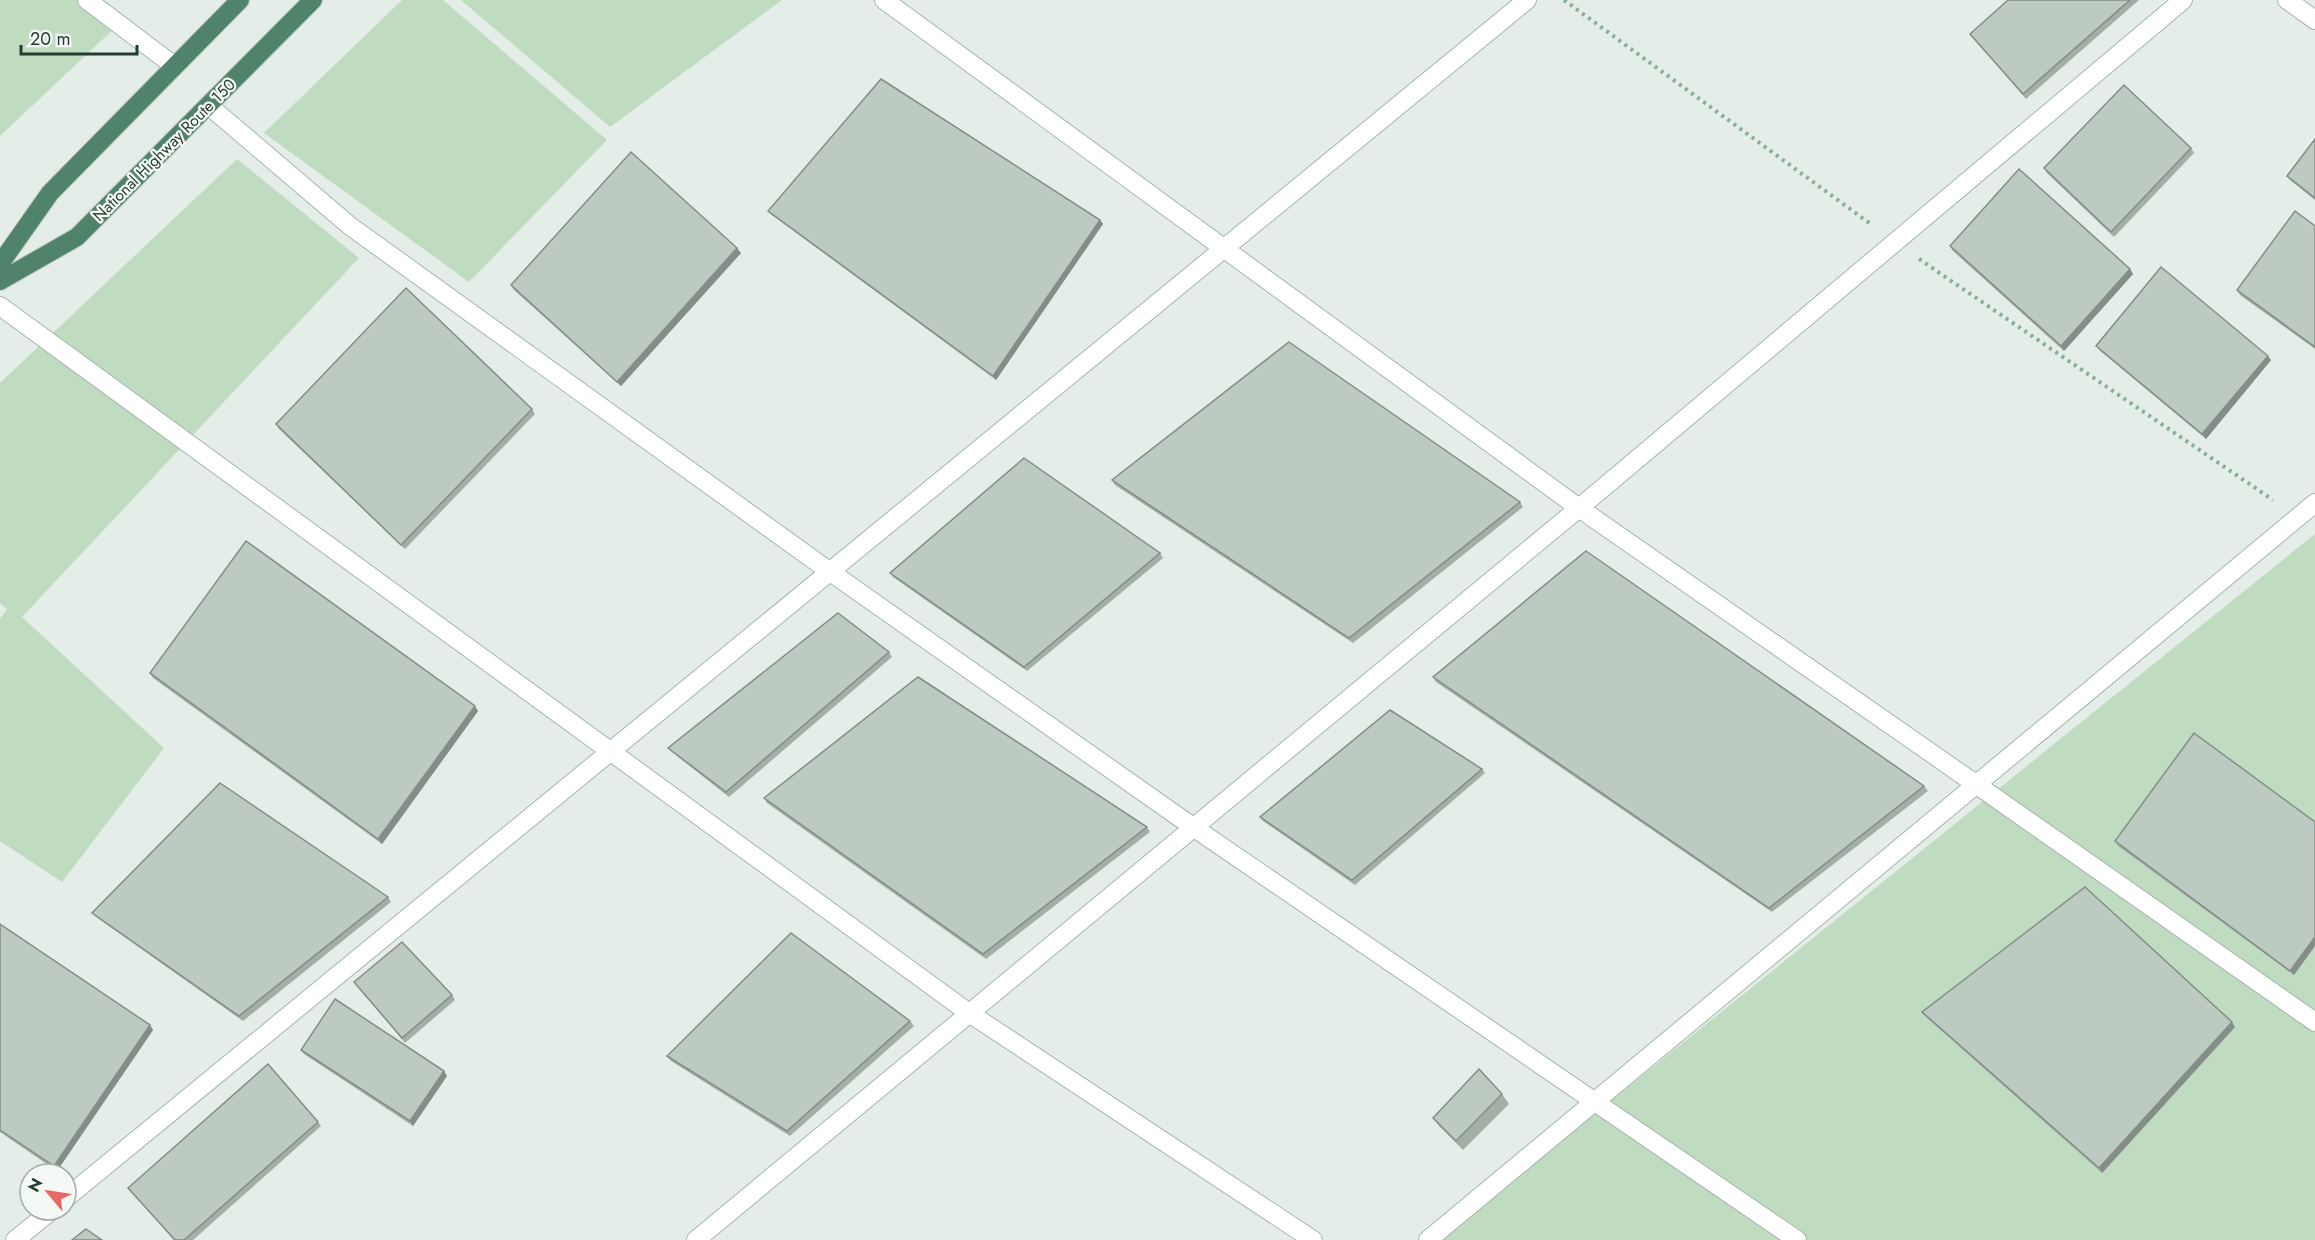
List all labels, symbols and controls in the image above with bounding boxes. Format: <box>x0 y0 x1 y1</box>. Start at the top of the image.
scale bar <box>21 18 136 56</box>
text: 20 m <box>30 26 70 52</box>
street label: National Highway Route 150 <box>87 73 241 227</box>
north arrow <box>18 1162 78 1222</box>
text: N <box>22 1174 48 1196</box>

